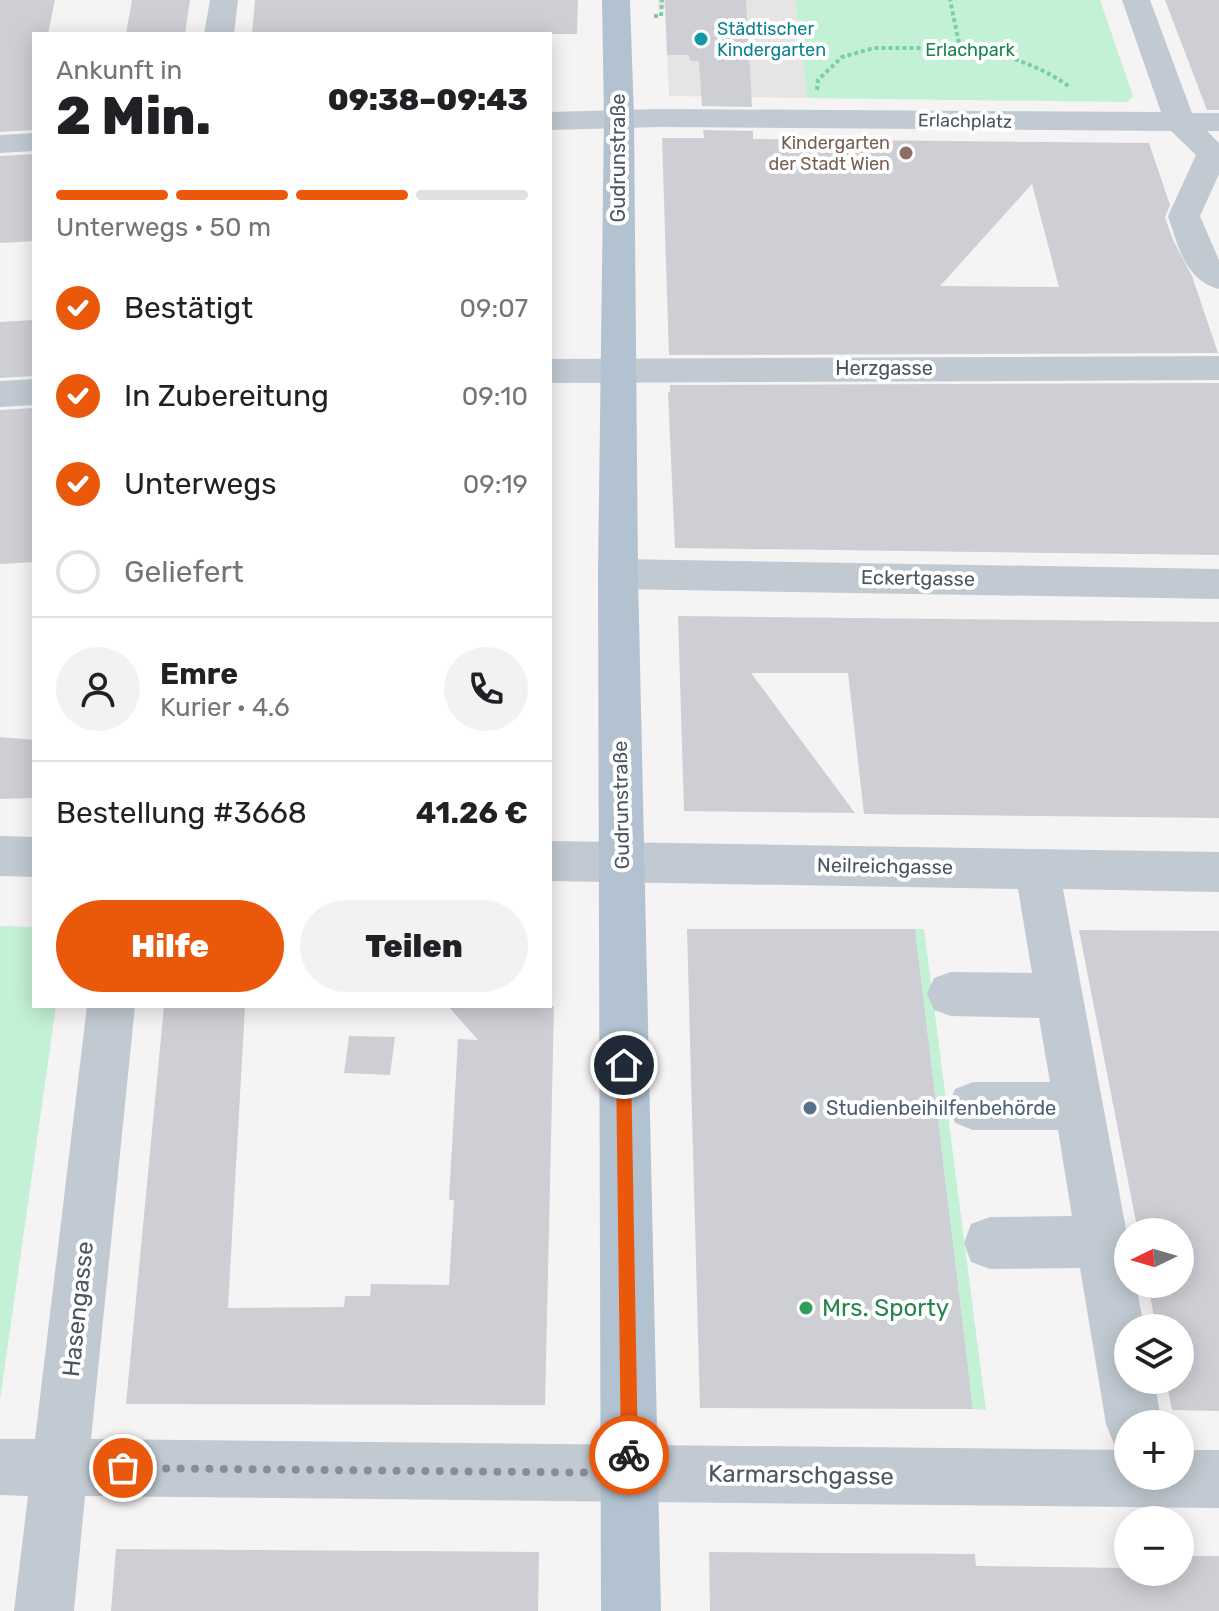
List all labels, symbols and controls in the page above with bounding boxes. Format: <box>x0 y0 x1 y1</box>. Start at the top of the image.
place label: Städtischer Kindergarten <box>717 18 826 61</box>
marker: Städtischer Kindergarten <box>692 30 710 48</box>
park label: Erlachpark <box>925 39 1016 61</box>
text: Ankunft in <box>56 55 182 86</box>
text: 09:38–09:43 <box>328 82 528 118</box>
text: 2 Min. <box>56 85 211 147</box>
street label: Gudrunstraße <box>606 94 630 222</box>
street label: Erlachplatz <box>918 109 1012 133</box>
place label: Kindergarten der Stadt Wien <box>769 132 890 175</box>
marker: Kindergarten der Stadt Wien <box>897 144 915 162</box>
text: Unterwegs · 50 m <box>56 212 271 243</box>
icon: check <box>56 286 100 330</box>
text: Bestätigt <box>124 290 253 326</box>
text: 09:07 <box>460 293 528 324</box>
street label: Herzgasse <box>835 356 933 380</box>
icon: check <box>56 374 100 418</box>
text: In Zubereitung <box>124 378 329 414</box>
text: 09:10 <box>462 381 528 412</box>
icon: check <box>56 462 100 506</box>
text: Unterwegs <box>124 466 277 502</box>
text: 09:19 <box>463 469 528 500</box>
text: Geliefert <box>124 554 244 590</box>
street label: Eckertgasse <box>861 565 975 591</box>
button: person <box>56 647 140 731</box>
button: phone <box>444 647 528 731</box>
text: Emre <box>160 656 238 692</box>
text: Kurier · 4.6 <box>160 692 290 723</box>
street label: Gudrunstraße <box>608 740 634 870</box>
text: Bestellung #3668 <box>56 795 307 831</box>
text: 41.26 € <box>416 795 528 831</box>
street label: Neilreichgasse <box>817 853 953 879</box>
button: Hilfe <box>56 900 284 992</box>
button: Teilen <box>300 900 528 992</box>
pin <box>590 1031 658 1099</box>
icon: home <box>602 1043 646 1087</box>
place label: Studienbeihilfenbehörde <box>826 1096 1056 1120</box>
marker: Studienbeihilfenbehörde <box>801 1099 819 1117</box>
north arrow <box>1114 1218 1194 1298</box>
map controls <box>1114 1218 1194 1586</box>
street label: Hasengasse <box>57 1240 99 1378</box>
place label: Mrs. Sporty <box>822 1294 949 1322</box>
marker: Mrs. Sporty <box>797 1299 815 1317</box>
button: layers <box>1114 1314 1194 1394</box>
button: + <box>1114 1410 1194 1490</box>
courier <box>589 1415 669 1495</box>
icon: bike <box>607 1433 651 1477</box>
pin <box>89 1434 157 1502</box>
icon: bag <box>101 1446 145 1490</box>
street label: Karmarschgasse <box>708 1459 894 1491</box>
button: − <box>1114 1506 1194 1586</box>

